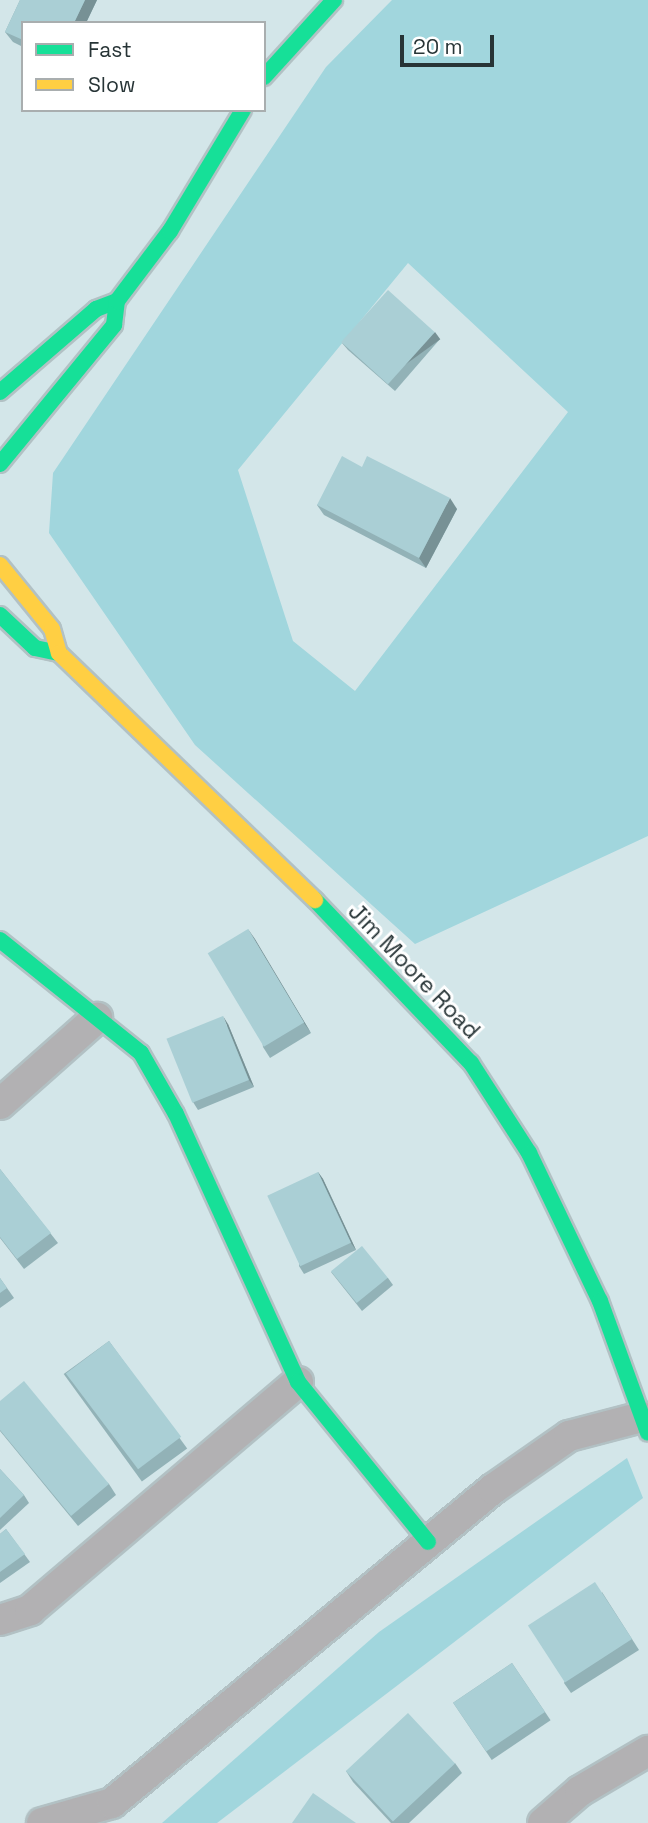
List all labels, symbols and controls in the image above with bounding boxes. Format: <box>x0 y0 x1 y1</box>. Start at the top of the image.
legend <box>21 21 266 112</box>
scale bar <box>403 21 498 65</box>
text: 20 m <box>413 33 463 60</box>
text: Fast <box>88 36 132 63</box>
text: Slow <box>88 71 136 98</box>
street label: Jim Moore Road <box>342 898 486 1044</box>

